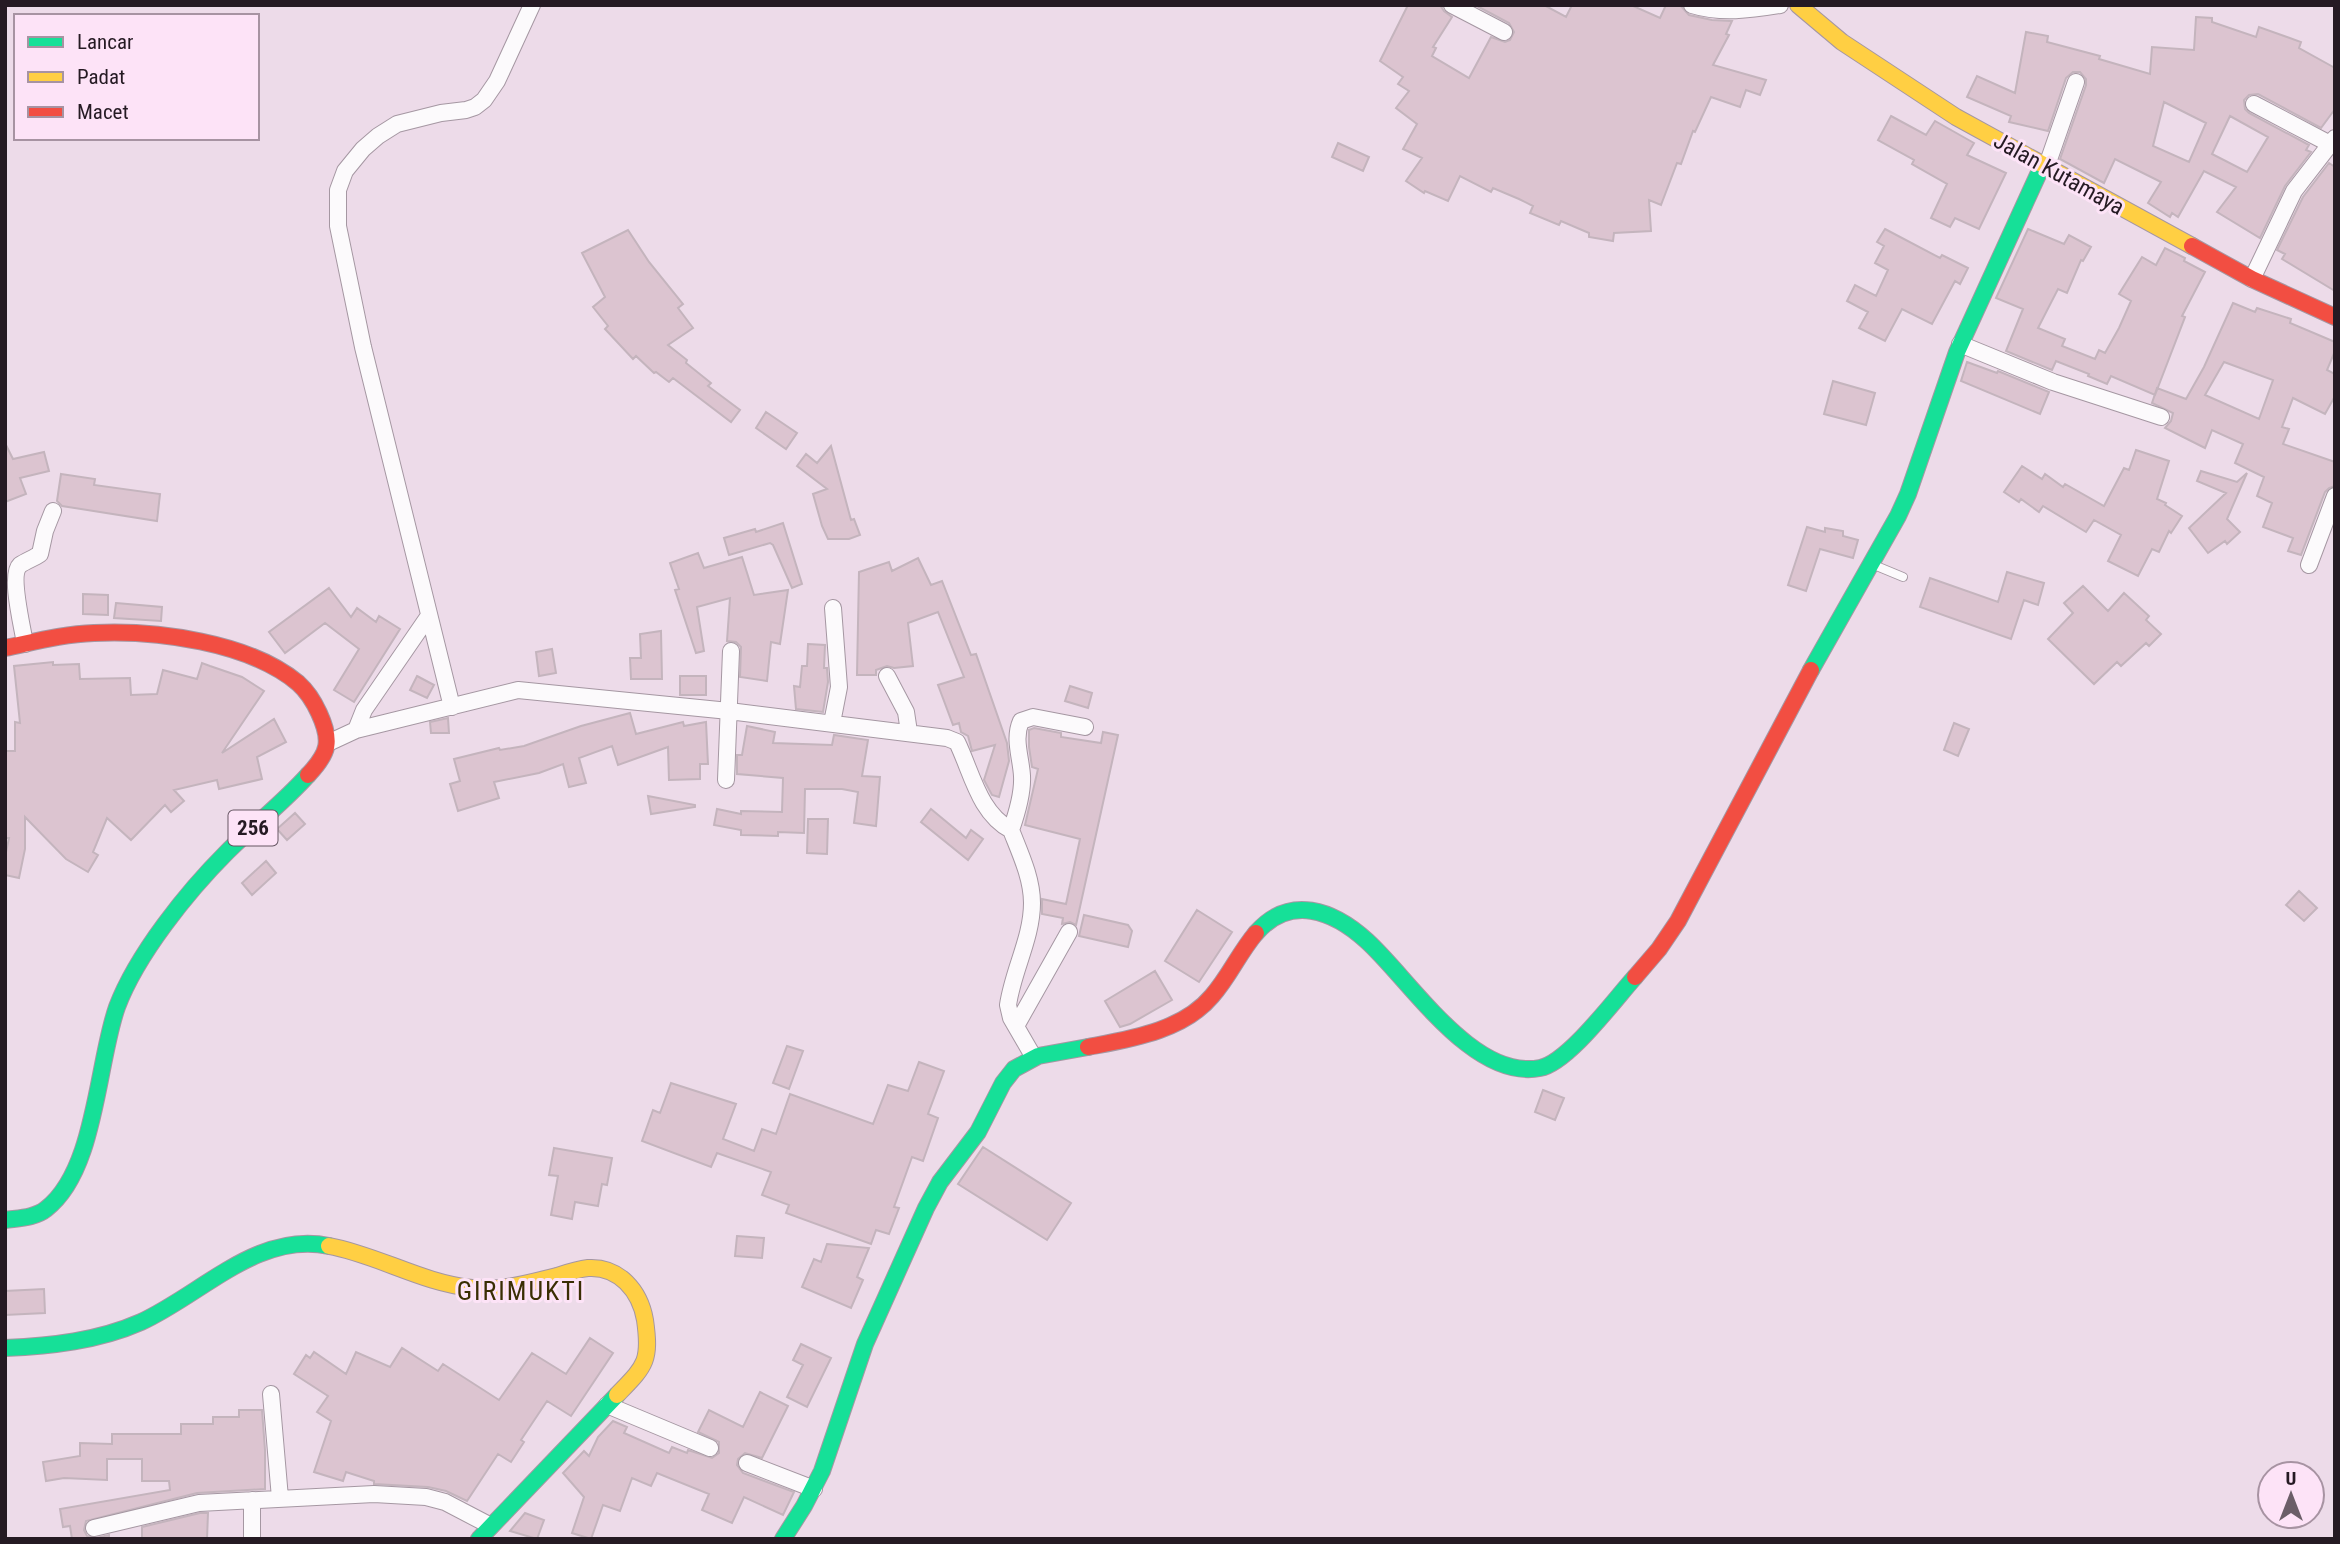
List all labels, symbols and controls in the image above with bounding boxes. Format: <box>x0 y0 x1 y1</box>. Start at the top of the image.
legend <box>14 14 259 140</box>
text: Lancar <box>77 30 133 54</box>
text: Padat <box>77 65 125 89</box>
text: Macet <box>77 100 129 124</box>
street label: Jalan Kutamaya <box>1989 127 2129 221</box>
road number: 256 <box>229 810 278 846</box>
district label: GIRIMUKTI <box>457 1276 585 1306</box>
north arrow <box>2256 1460 2326 1530</box>
text: U <box>2286 1467 2296 1490</box>

